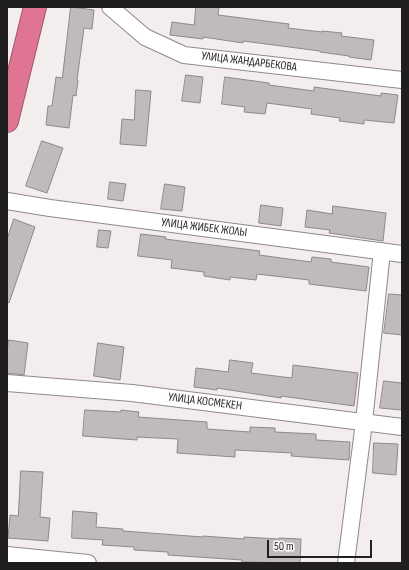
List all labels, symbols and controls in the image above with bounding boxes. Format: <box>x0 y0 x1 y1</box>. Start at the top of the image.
street label: УЛИЦА ЖАНДАРБЕКОВА <box>201 49 297 75</box>
street label: УЛИЦА ЖИБЕК ЖОЛЫ <box>160 216 248 240</box>
street label: УЛИЦА КОСМЕКЕН <box>167 390 243 414</box>
scale bar <box>269 532 374 558</box>
text: 50 m <box>274 539 294 554</box>

